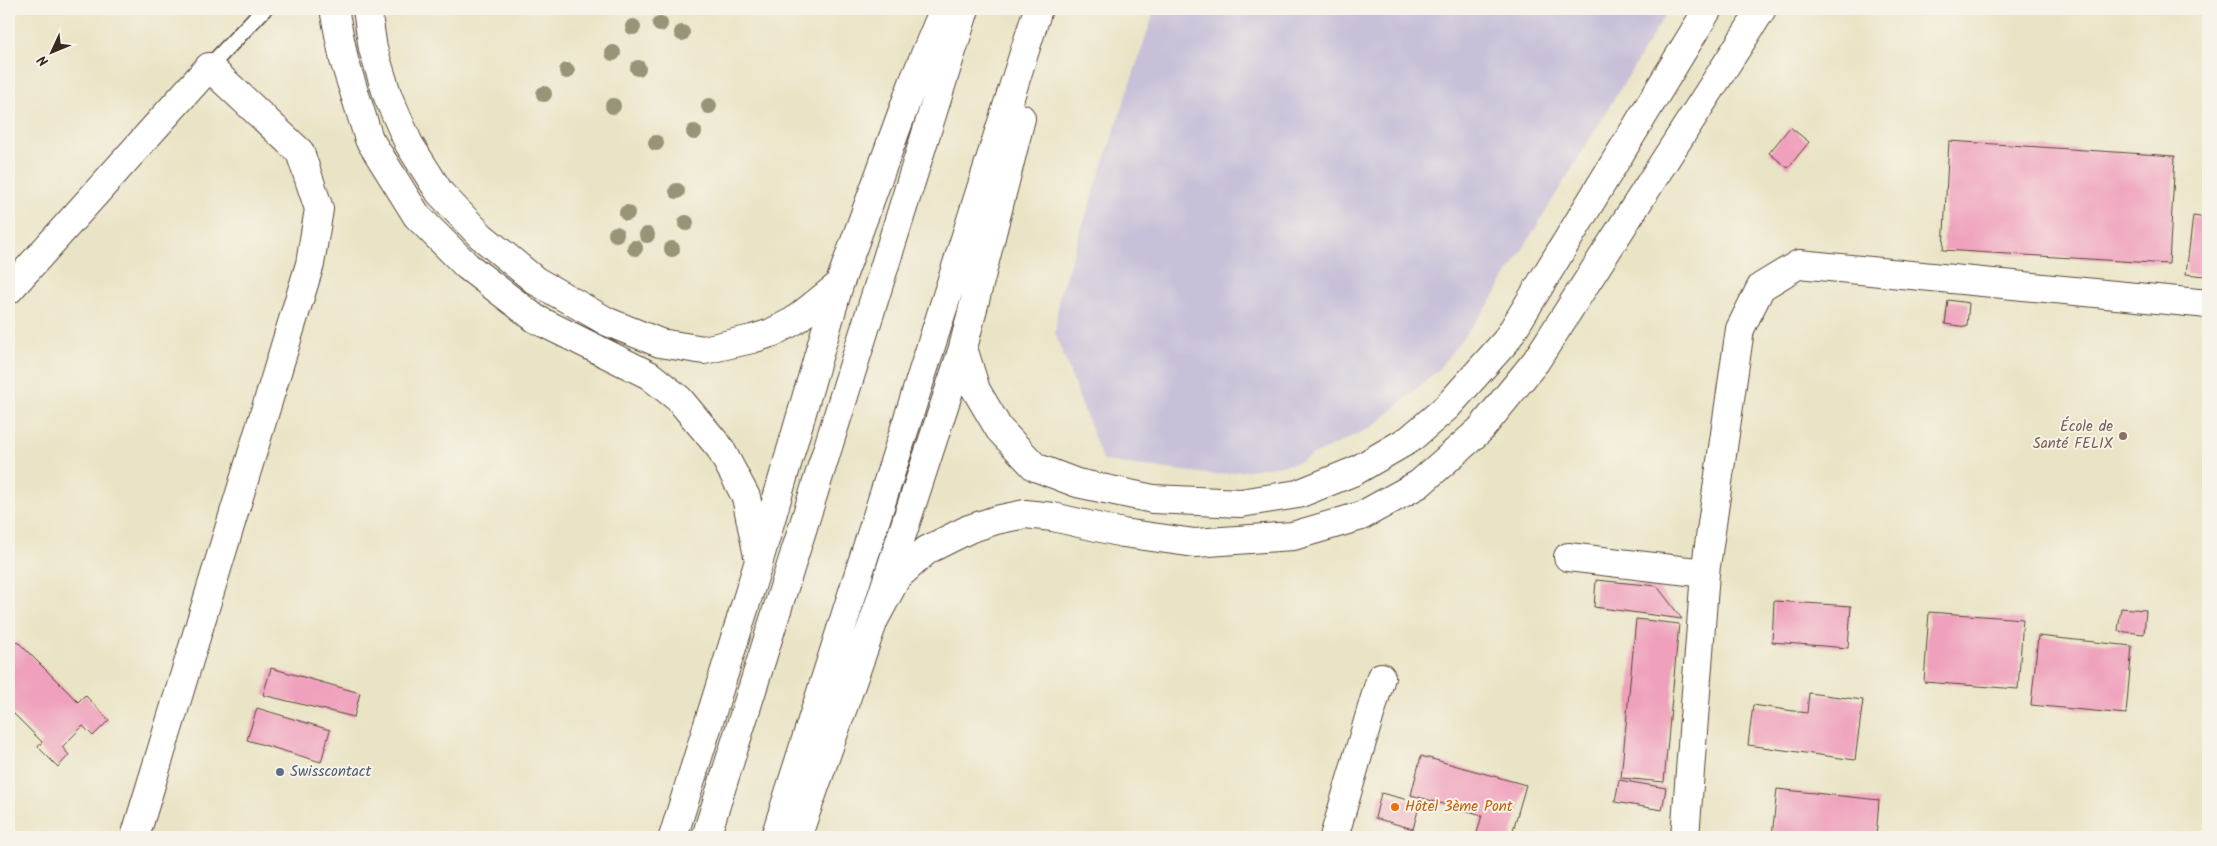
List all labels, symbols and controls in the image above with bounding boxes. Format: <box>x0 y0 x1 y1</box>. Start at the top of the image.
north arrow <box>28 28 78 78</box>
text: N <box>32 49 54 71</box>
place label: École de Santé FELIX <box>2033 415 2114 456</box>
marker: École de Santé FELIX <box>2117 430 2129 442</box>
place label: Swisscontact <box>290 760 371 784</box>
marker: Swisscontact <box>274 766 286 778</box>
place label: Hôtel 3ème Pont <box>1405 795 1513 819</box>
marker: Hôtel 3ème Pont <box>1389 801 1401 813</box>

